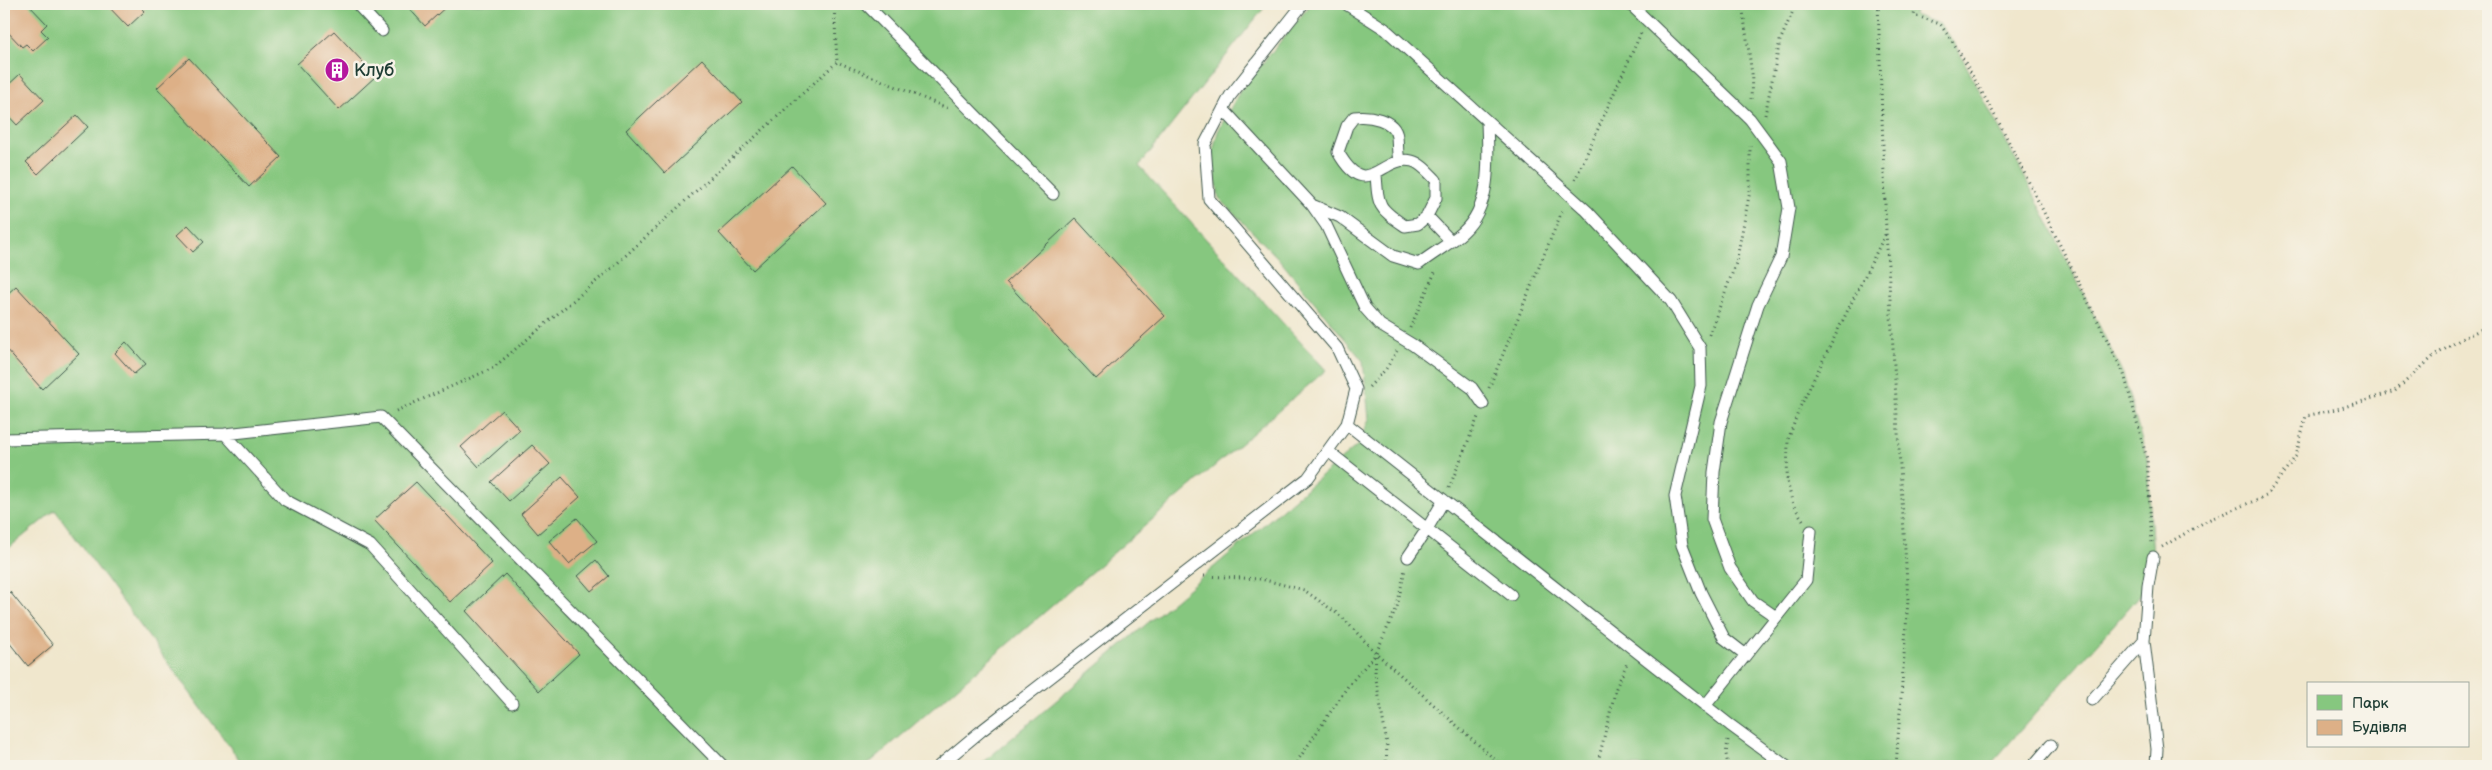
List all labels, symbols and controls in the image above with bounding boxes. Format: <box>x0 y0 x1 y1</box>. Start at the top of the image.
building icon: Клуб <box>324 57 350 83</box>
place label: Клуб <box>354 60 394 81</box>
legend <box>2307 682 2470 748</box>
text: Парк <box>2352 694 2389 713</box>
text: Будівля <box>2352 718 2407 737</box>

